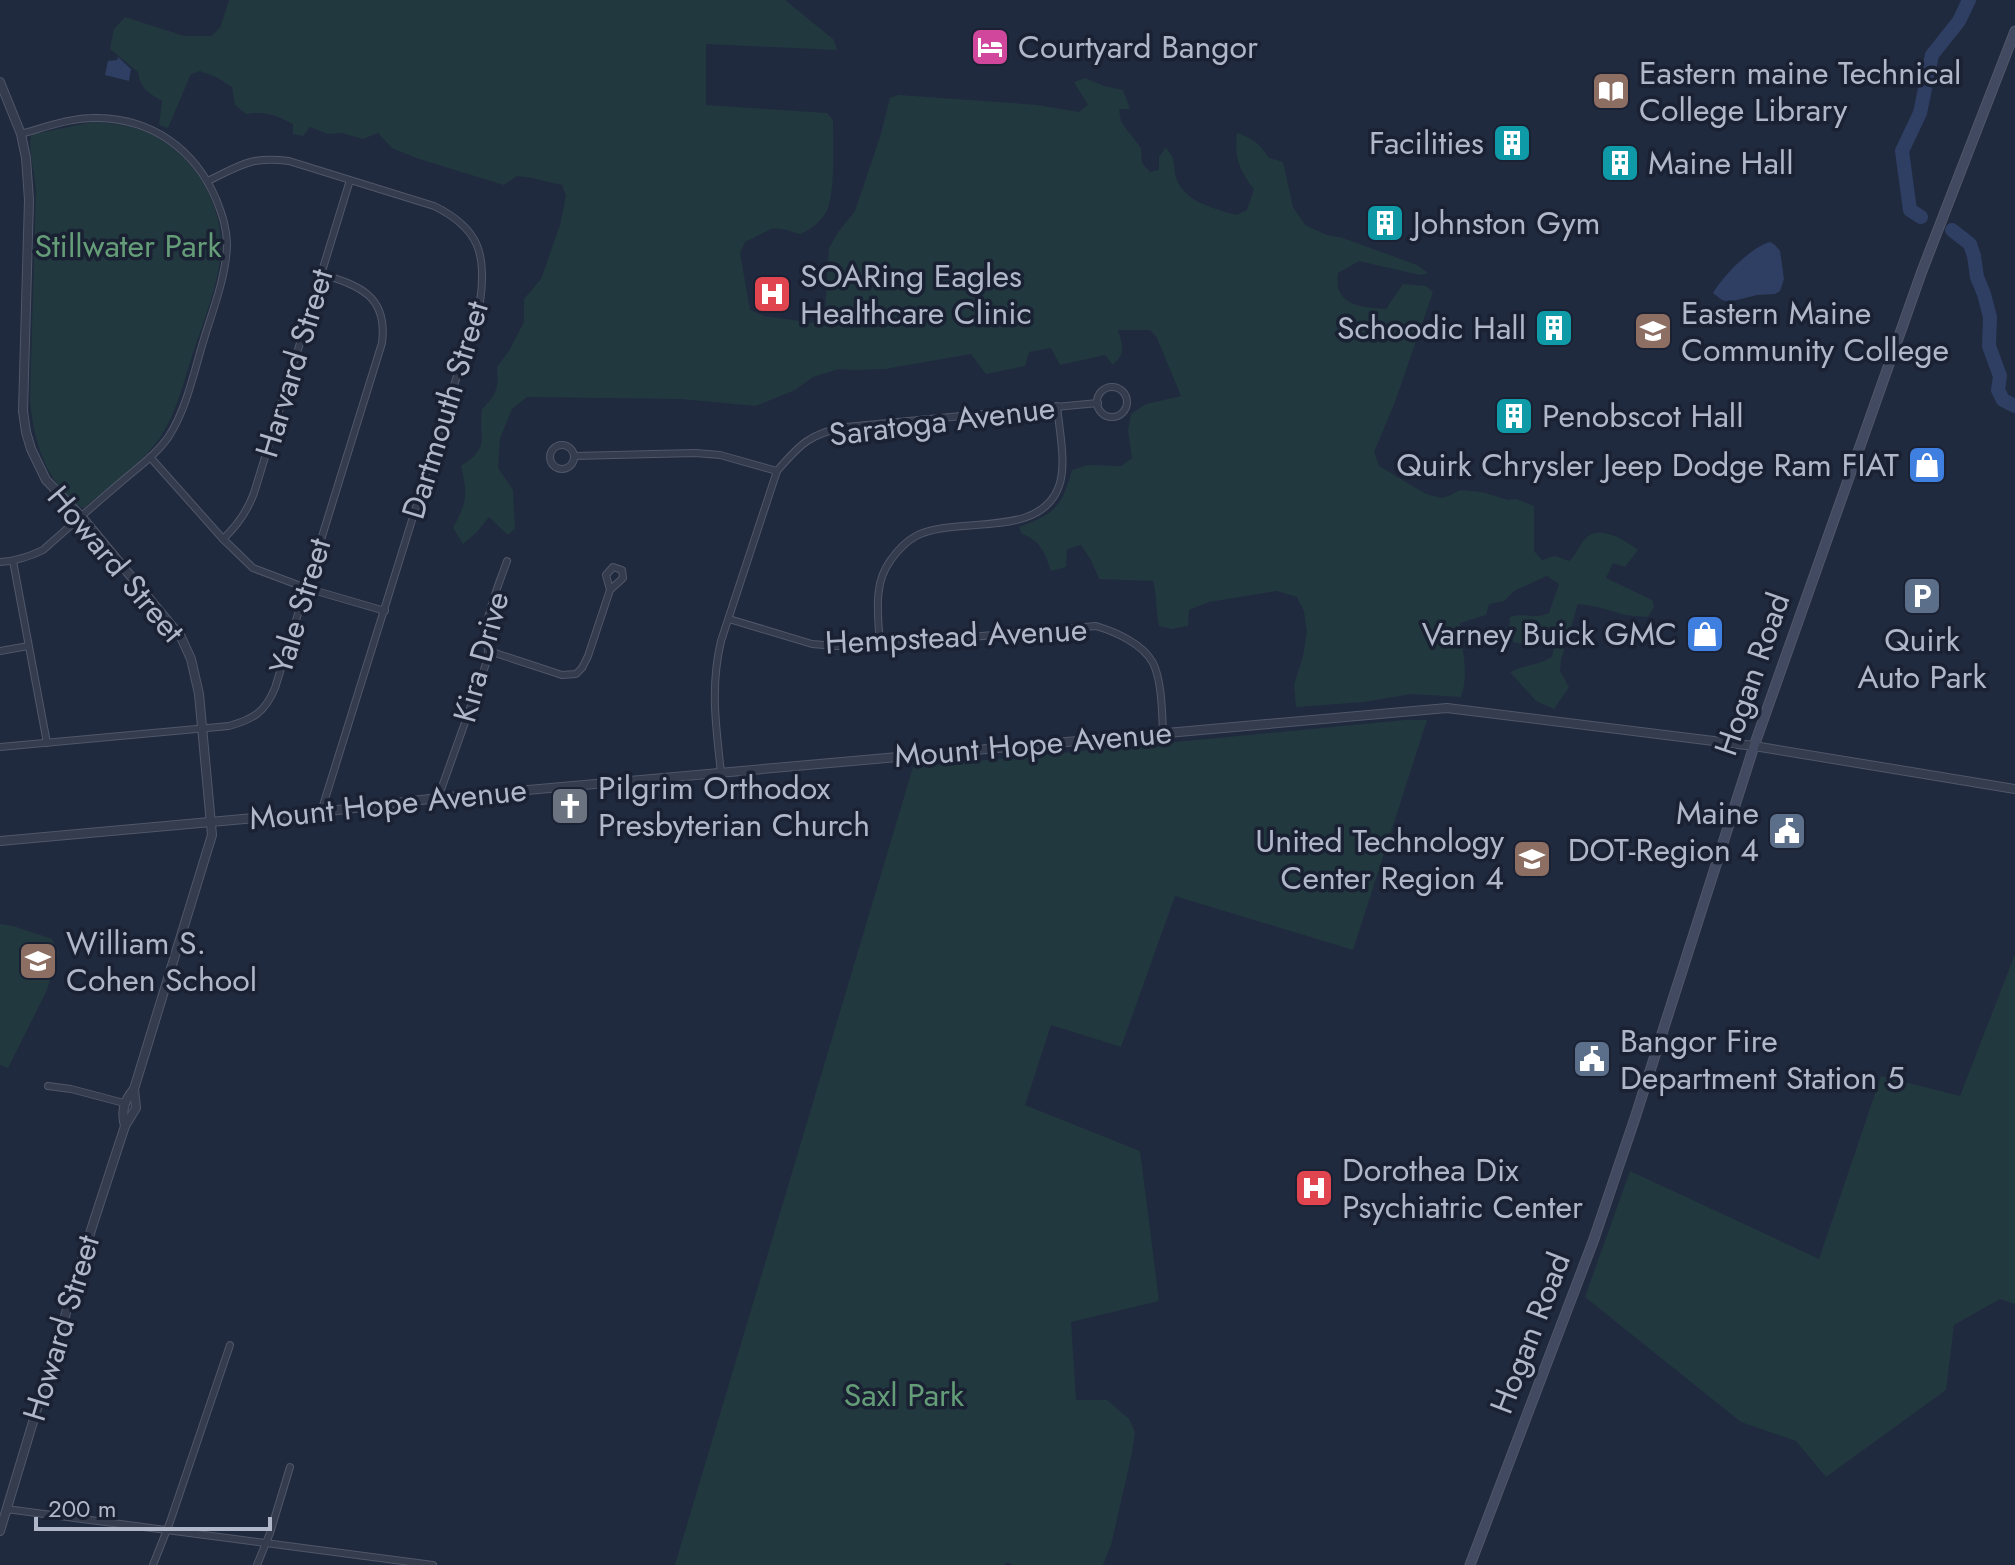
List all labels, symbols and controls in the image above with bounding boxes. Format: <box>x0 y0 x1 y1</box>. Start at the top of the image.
place label: Courtyard Bangor <box>1018 24 1258 70</box>
hotel icon: Courtyard Bangor <box>969 26 1011 68</box>
place label: Eastern maine Technical College Library <box>1639 50 1961 133</box>
library icon: Eastern maine Technical College Library <box>1590 70 1632 112</box>
place label: Facilities <box>1369 120 1484 166</box>
building icon: Facilities <box>1491 122 1533 164</box>
place label: Maine Hall <box>1648 140 1794 186</box>
building icon: Maine Hall <box>1599 142 1641 184</box>
place label: Johnston Gym <box>1409 200 1601 246</box>
building icon: Johnston Gym <box>1364 202 1406 244</box>
park label: Stillwater Park <box>34 223 223 269</box>
place label: SOARing Eagles Healthcare Clinic <box>800 253 1032 336</box>
street label: Harvard Street <box>244 263 345 463</box>
hospital icon: SOARing Eagles Healthcare Clinic <box>751 273 793 315</box>
place label: Eastern Maine Community College <box>1681 290 1949 373</box>
street label: Dartmouth Street <box>390 295 500 525</box>
place label: Schoodic Hall <box>1337 305 1526 351</box>
building icon: Schoodic Hall <box>1533 307 1575 349</box>
school or university icon: Eastern Maine Community College <box>1632 310 1674 352</box>
street label: Saratoga Avenue <box>826 384 1058 458</box>
place label: Penobscot Hall <box>1542 393 1744 439</box>
building icon: Penobscot Hall <box>1493 395 1535 437</box>
place label: Quirk Chrysler Jeep Dodge Ram FIAT <box>1396 442 1899 488</box>
shop icon: Quirk Chrysler Jeep Dodge Ram FIAT <box>1906 444 1948 486</box>
street label: Howard Street <box>37 476 196 653</box>
street label: Yale Street <box>258 532 343 680</box>
parking icon: Quirk Auto Park <box>1901 575 1943 617</box>
street label: Hogan Road <box>1703 586 1801 762</box>
street label: Kira Drive <box>442 587 520 727</box>
street label: Hempstead Avenue <box>824 606 1088 666</box>
place label: Varney Buick GMC <box>1422 611 1677 657</box>
shop icon: Varney Buick GMC <box>1684 613 1726 655</box>
place label: Quirk Auto Park <box>1857 617 1987 700</box>
street label: Mount Hope Avenue <box>892 709 1174 779</box>
place label: Pilgrim Orthodox Presbyterian Church <box>598 765 870 848</box>
street label: Mount Hope Avenue <box>247 767 529 841</box>
church icon: Pilgrim Orthodox Presbyterian Church <box>549 785 591 827</box>
place label: Maine DOT-Region 4 <box>1568 790 1759 873</box>
public building icon: Maine DOT-Region 4 <box>1766 810 1808 852</box>
place label: United Technology Center Region 4 <box>1255 818 1505 901</box>
school or university icon: United Technology Center Region 4 <box>1511 838 1553 880</box>
place label: William S. Cohen School <box>66 920 257 1003</box>
school or university icon: William S. Cohen School <box>17 940 59 982</box>
place label: Bangor Fire Department Station 5 <box>1620 1018 1905 1101</box>
public building icon: Bangor Fire Department Station 5 <box>1571 1038 1613 1080</box>
place label: Dorothea Dix Psychiatric Center <box>1342 1147 1583 1230</box>
hospital icon: Dorothea Dix Psychiatric Center <box>1293 1167 1335 1209</box>
street label: Howard Street <box>11 1229 111 1427</box>
street label: Hogan Road <box>1478 1246 1582 1420</box>
park label: Saxl Park <box>844 1372 965 1418</box>
scale bar <box>36 1481 270 1531</box>
text: 200 m <box>48 1491 116 1526</box>

